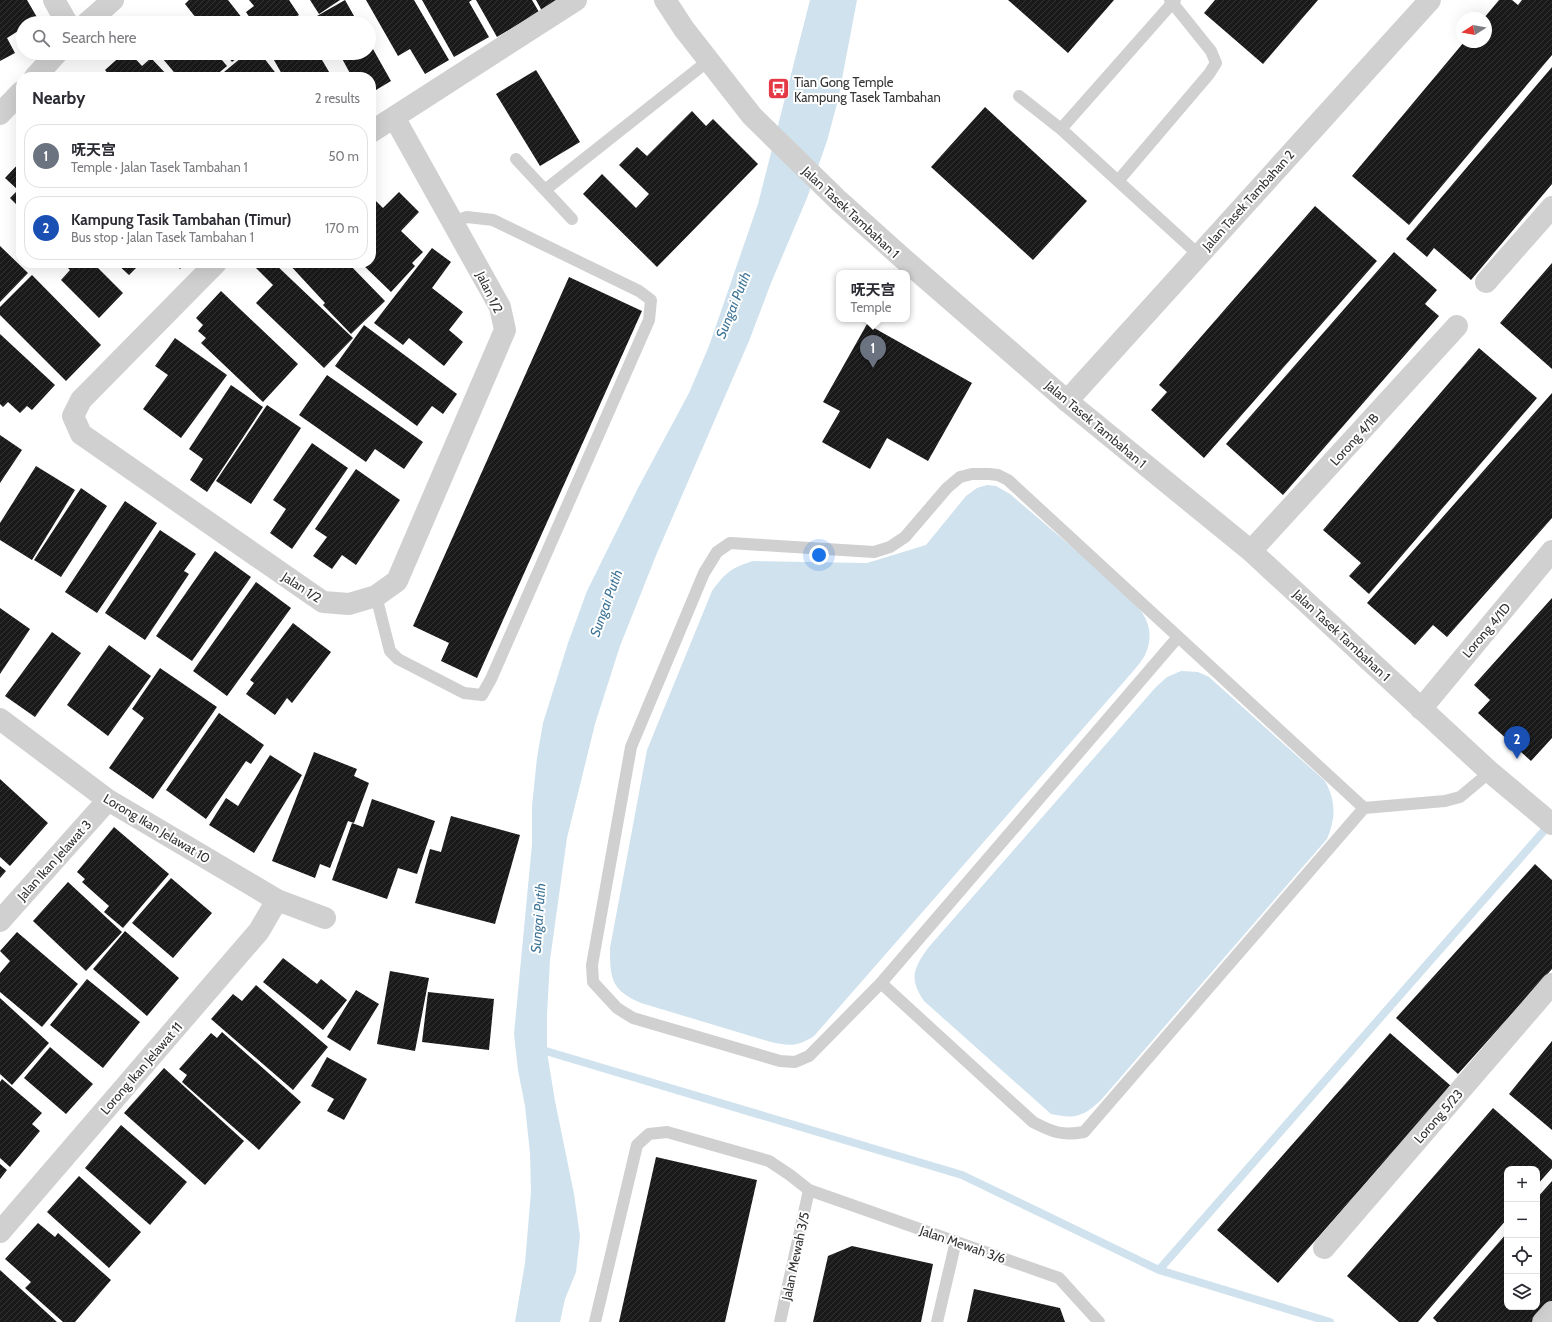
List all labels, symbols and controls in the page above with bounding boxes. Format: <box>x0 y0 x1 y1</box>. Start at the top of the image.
north arrow <box>1456 12 1492 48</box>
search box <box>16 16 376 60</box>
icon: search <box>30 27 52 49</box>
text: Search here <box>62 29 137 47</box>
place label: Tian Gong Temple Kampung Tasek Tambahan <box>794 74 941 105</box>
bus stop icon: Tian Gong Temple Kampung Tasek Tambahan <box>766 76 792 102</box>
text: Nearby <box>32 88 85 108</box>
text: 2 results <box>315 90 360 106</box>
text: 呒天宫 <box>71 141 116 159</box>
street label: Jalan Tasek Tambahan 2 <box>1198 146 1297 254</box>
text: 1 <box>44 148 48 164</box>
text: 50 m <box>329 148 359 164</box>
text: Temple · Jalan Tasek Tambahan 1 <box>71 159 248 175</box>
street label: Jalan Tasek Tambahan 1 <box>798 162 903 261</box>
text: Kampung Tasik Tambahan (Timur) <box>71 211 291 229</box>
text: 2 <box>43 220 49 236</box>
text: 170 m <box>325 220 359 236</box>
text: Bus stop · Jalan Tasek Tambahan 1 <box>71 229 254 245</box>
street label: Jalan 1/2 <box>473 268 507 316</box>
water label: Sungai Putih <box>712 269 754 341</box>
popup <box>836 270 910 322</box>
text: 呒天宫 <box>850 281 896 299</box>
text: Temple <box>850 299 891 315</box>
pin: 1 <box>860 335 886 368</box>
street label: Jalan Tasek Tambahan 1 <box>1041 376 1150 471</box>
street label: Lorong 4/1B <box>1326 409 1382 469</box>
your location <box>809 545 829 565</box>
water label: Sungai Putih <box>586 567 626 639</box>
street label: Jalan 1/2 <box>278 568 325 606</box>
street label: Jalan Tasek Tambahan 1 <box>1289 585 1394 684</box>
street label: Lorong 4/1D <box>1458 599 1514 661</box>
pin: 2 <box>1504 726 1530 759</box>
street label: Lorong Ikan Jelawat 10 <box>101 790 213 866</box>
street label: Jalan Ikan Jelawat 3 <box>13 816 94 904</box>
water label: Sungai Putih <box>527 882 549 954</box>
street label: Lorong Ikan Jelawat 11 <box>97 1019 185 1117</box>
street label: Lorong 5/23 <box>1410 1086 1466 1146</box>
map controls <box>1504 1166 1540 1310</box>
button: + <box>1504 1166 1540 1202</box>
button: − <box>1504 1202 1540 1238</box>
street label: Jalan Mewah 3/5 <box>778 1210 812 1303</box>
street label: Jalan Mewah 3/6 <box>917 1221 1008 1266</box>
button: locate <box>1504 1238 1540 1274</box>
button: layers <box>1504 1274 1540 1310</box>

